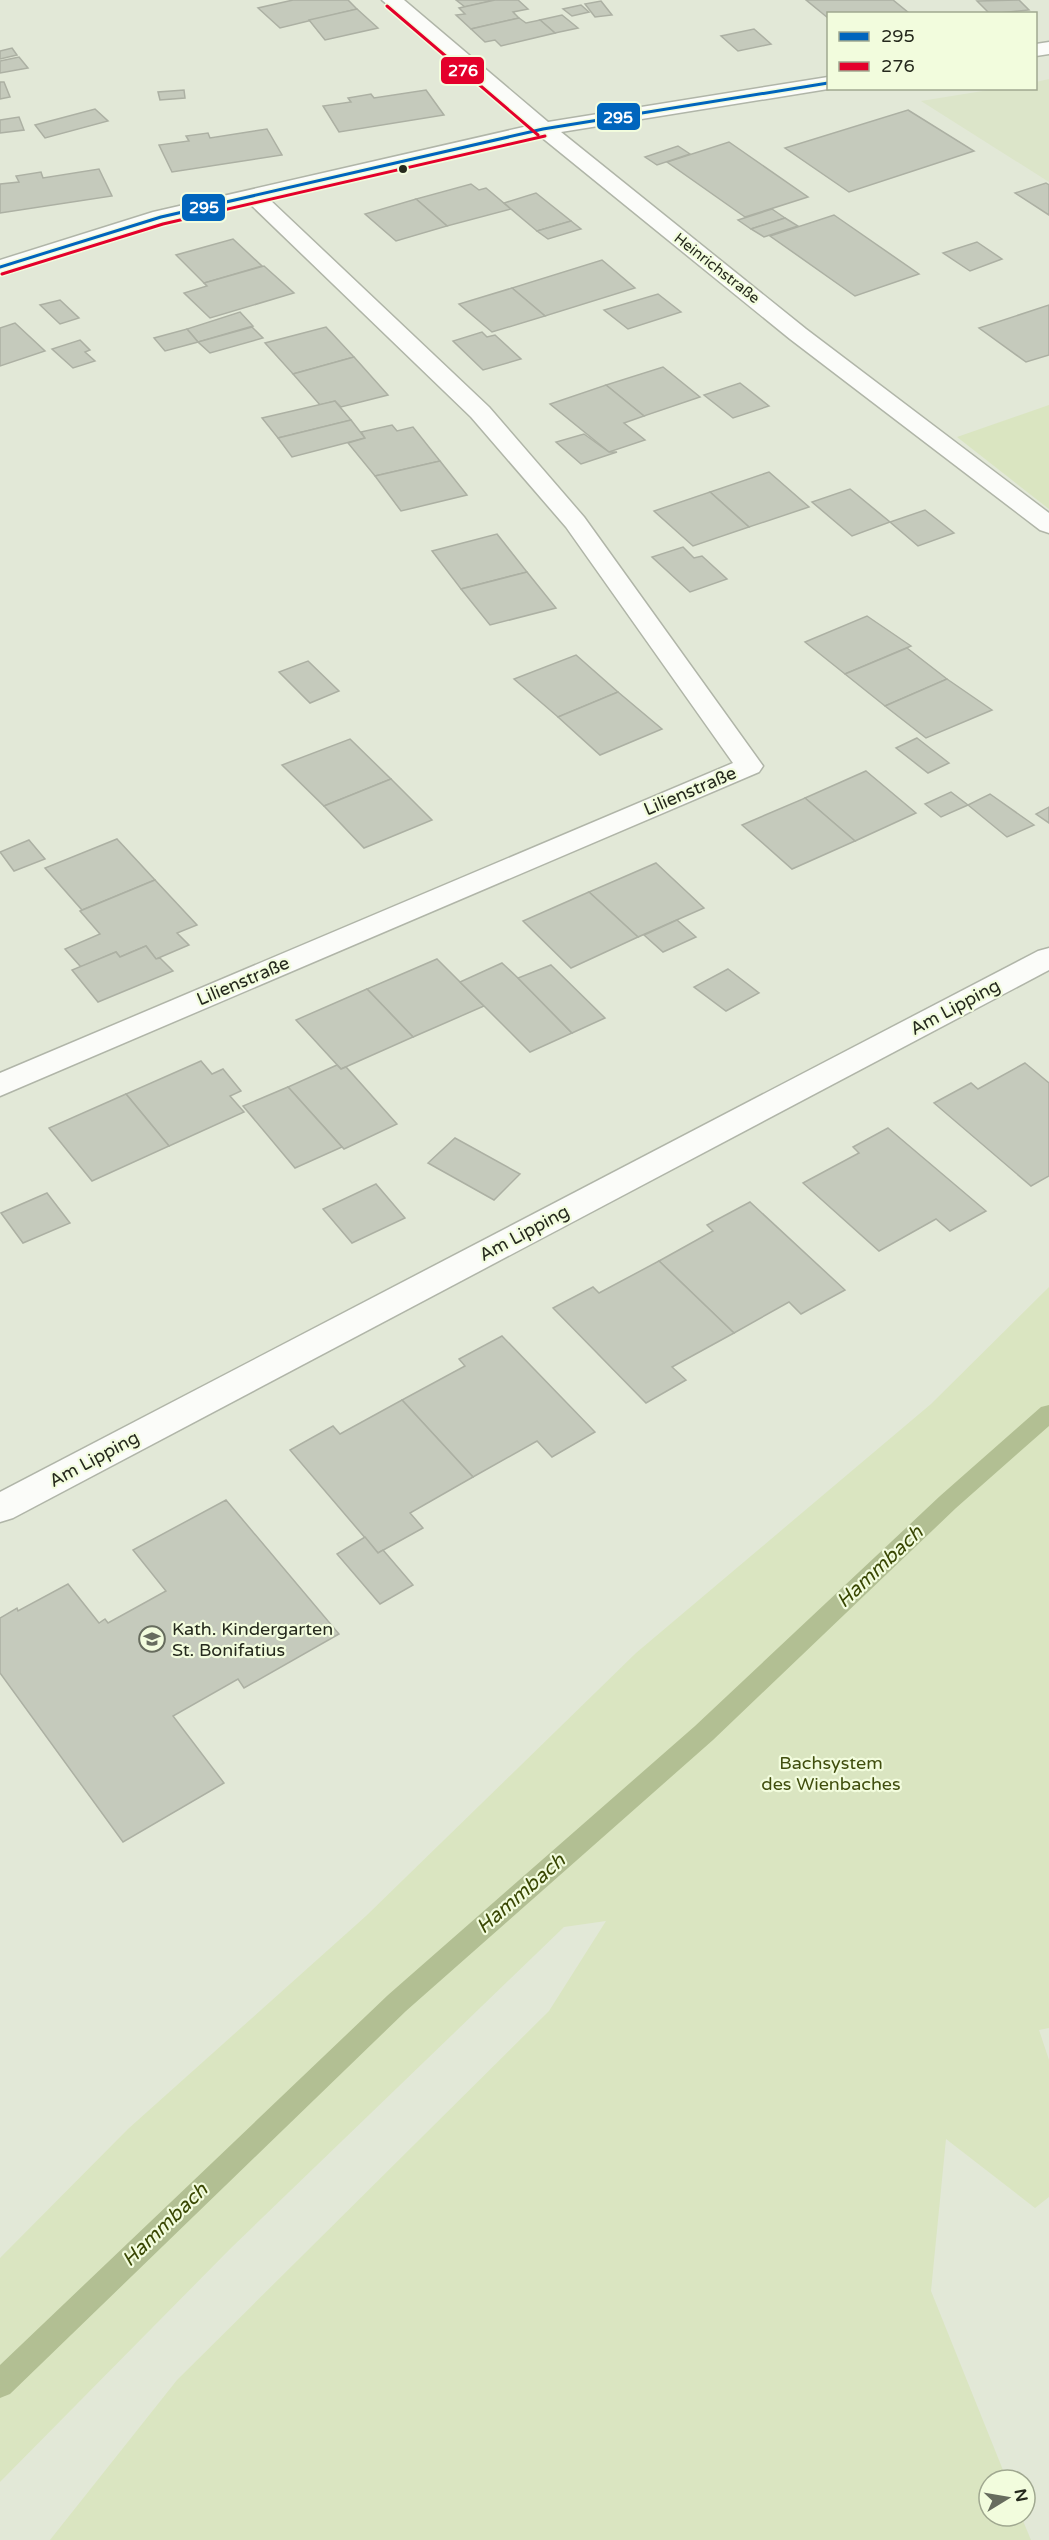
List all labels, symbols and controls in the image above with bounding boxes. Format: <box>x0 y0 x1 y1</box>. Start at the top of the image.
legend <box>827 12 1037 90</box>
text: 295 <box>881 25 915 47</box>
text: 276 <box>881 55 915 77</box>
line badge: 276 <box>440 56 485 85</box>
text: 276 <box>448 61 478 81</box>
line badge: 295 <box>596 102 641 131</box>
text: 295 <box>603 108 633 128</box>
unlabelled marker <box>397 163 409 175</box>
line badge: 295 <box>181 193 226 222</box>
text: 295 <box>189 198 219 218</box>
street label: Heinrichstraße <box>671 229 763 307</box>
street label: Lilienstraße <box>640 762 740 820</box>
street label: Lilienstraße <box>193 952 293 1010</box>
street label: Am Lipping <box>906 974 1004 1040</box>
street label: Am Lipping <box>475 1200 573 1266</box>
street label: Am Lipping <box>45 1426 143 1492</box>
water label: Hammbach <box>832 1520 929 1613</box>
place label: Kath. Kindergarten St. Bonifatius <box>172 1618 333 1661</box>
school or university icon: Kath. Kindergarten St. Bonifatius <box>137 1624 167 1654</box>
park label: Bachsystem des Wienbaches <box>761 1752 901 1795</box>
water label: Hammbach <box>472 1848 571 1939</box>
water label: Hammbach <box>117 2178 213 2272</box>
north arrow <box>977 2468 1037 2528</box>
text: N <box>1010 2487 1032 2504</box>

